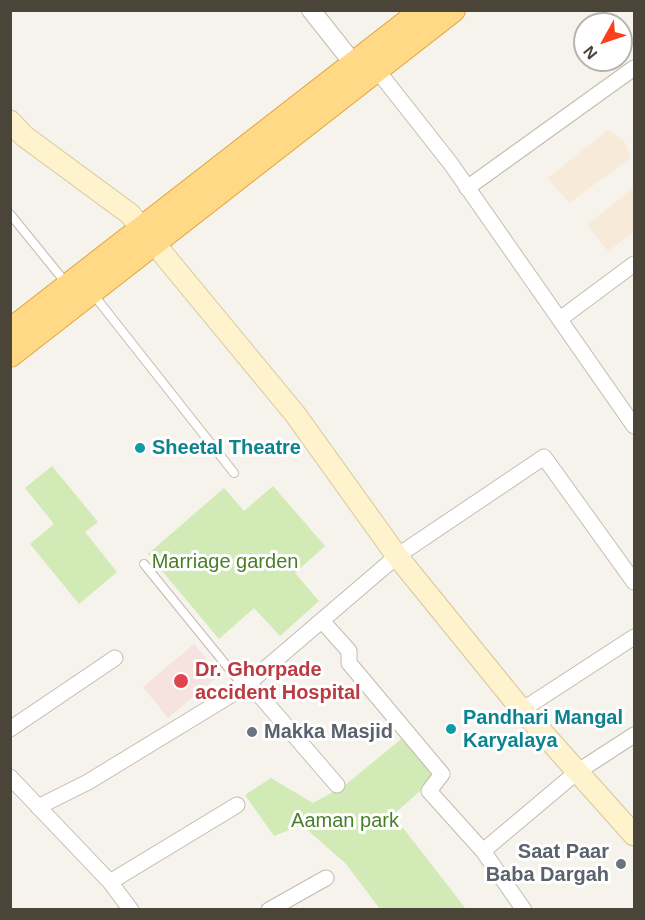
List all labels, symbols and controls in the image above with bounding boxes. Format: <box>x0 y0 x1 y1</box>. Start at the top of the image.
north arrow <box>573 12 633 72</box>
text: N <box>580 43 601 62</box>
place label: Sheetal Theatre <box>152 436 301 460</box>
marker: Sheetal Theatre <box>133 441 147 455</box>
park label: Marriage garden <box>152 550 298 574</box>
place label: Dr. Ghorpade accident Hospital <box>195 658 361 705</box>
marker: Dr. Ghorpade accident Hospital <box>172 672 190 690</box>
place label: Pandhari Mangal Karyalaya <box>463 706 623 753</box>
place label: Makka Masjid <box>264 720 393 744</box>
marker: Pandhari Mangal Karyalaya <box>444 722 458 736</box>
marker: Makka Masjid <box>245 725 259 739</box>
park label: Aaman park <box>291 809 399 833</box>
place label: Saat Paar Baba Dargah <box>486 840 609 887</box>
marker: Saat Paar Baba Dargah <box>614 857 628 871</box>

